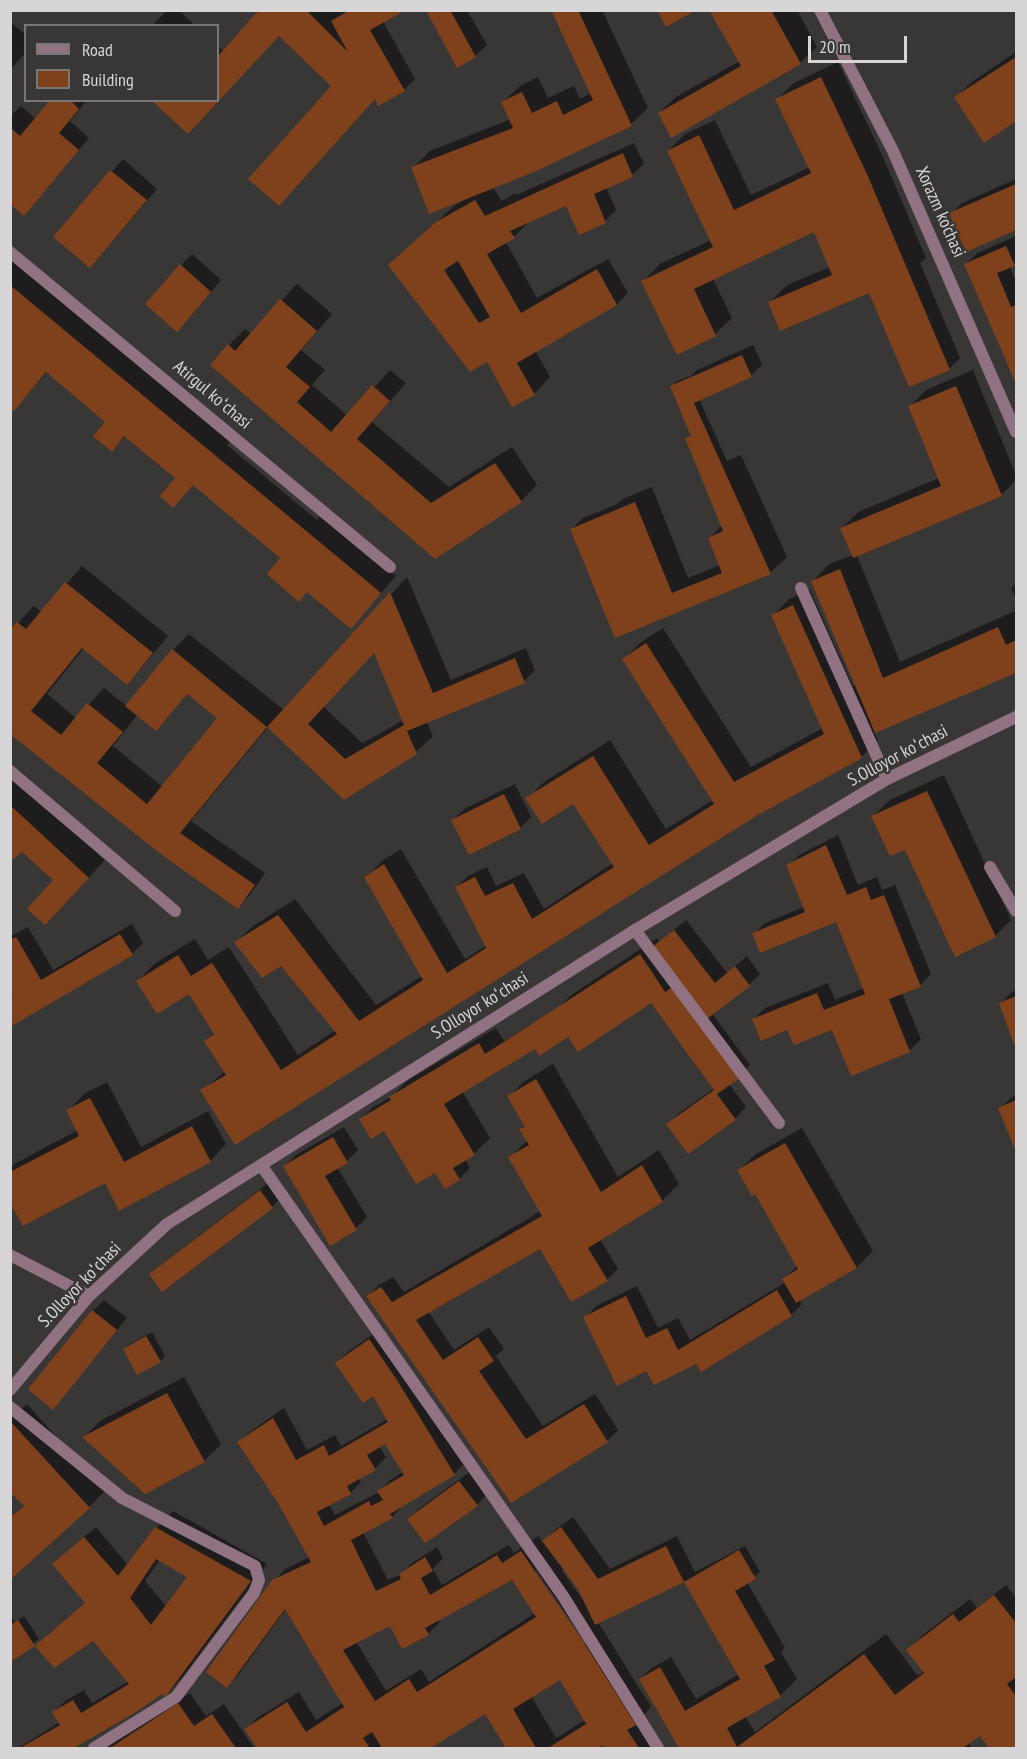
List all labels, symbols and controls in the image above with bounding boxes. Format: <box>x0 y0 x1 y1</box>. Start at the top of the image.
legend <box>24 24 219 102</box>
scale bar <box>811 24 910 62</box>
text: 20 m <box>819 35 851 58</box>
text: Road <box>82 38 113 61</box>
text: Building <box>82 68 134 91</box>
street label: Xorazm ko'chasi <box>910 163 970 261</box>
street label: Atirgul koʻchasi <box>168 356 256 434</box>
street label: S.Olloyor koʻchasi <box>844 721 952 791</box>
street label: S.Olloyor koʻchasi <box>428 968 532 1044</box>
street label: S.Olloyor koʻchasi <box>34 1238 126 1332</box>

